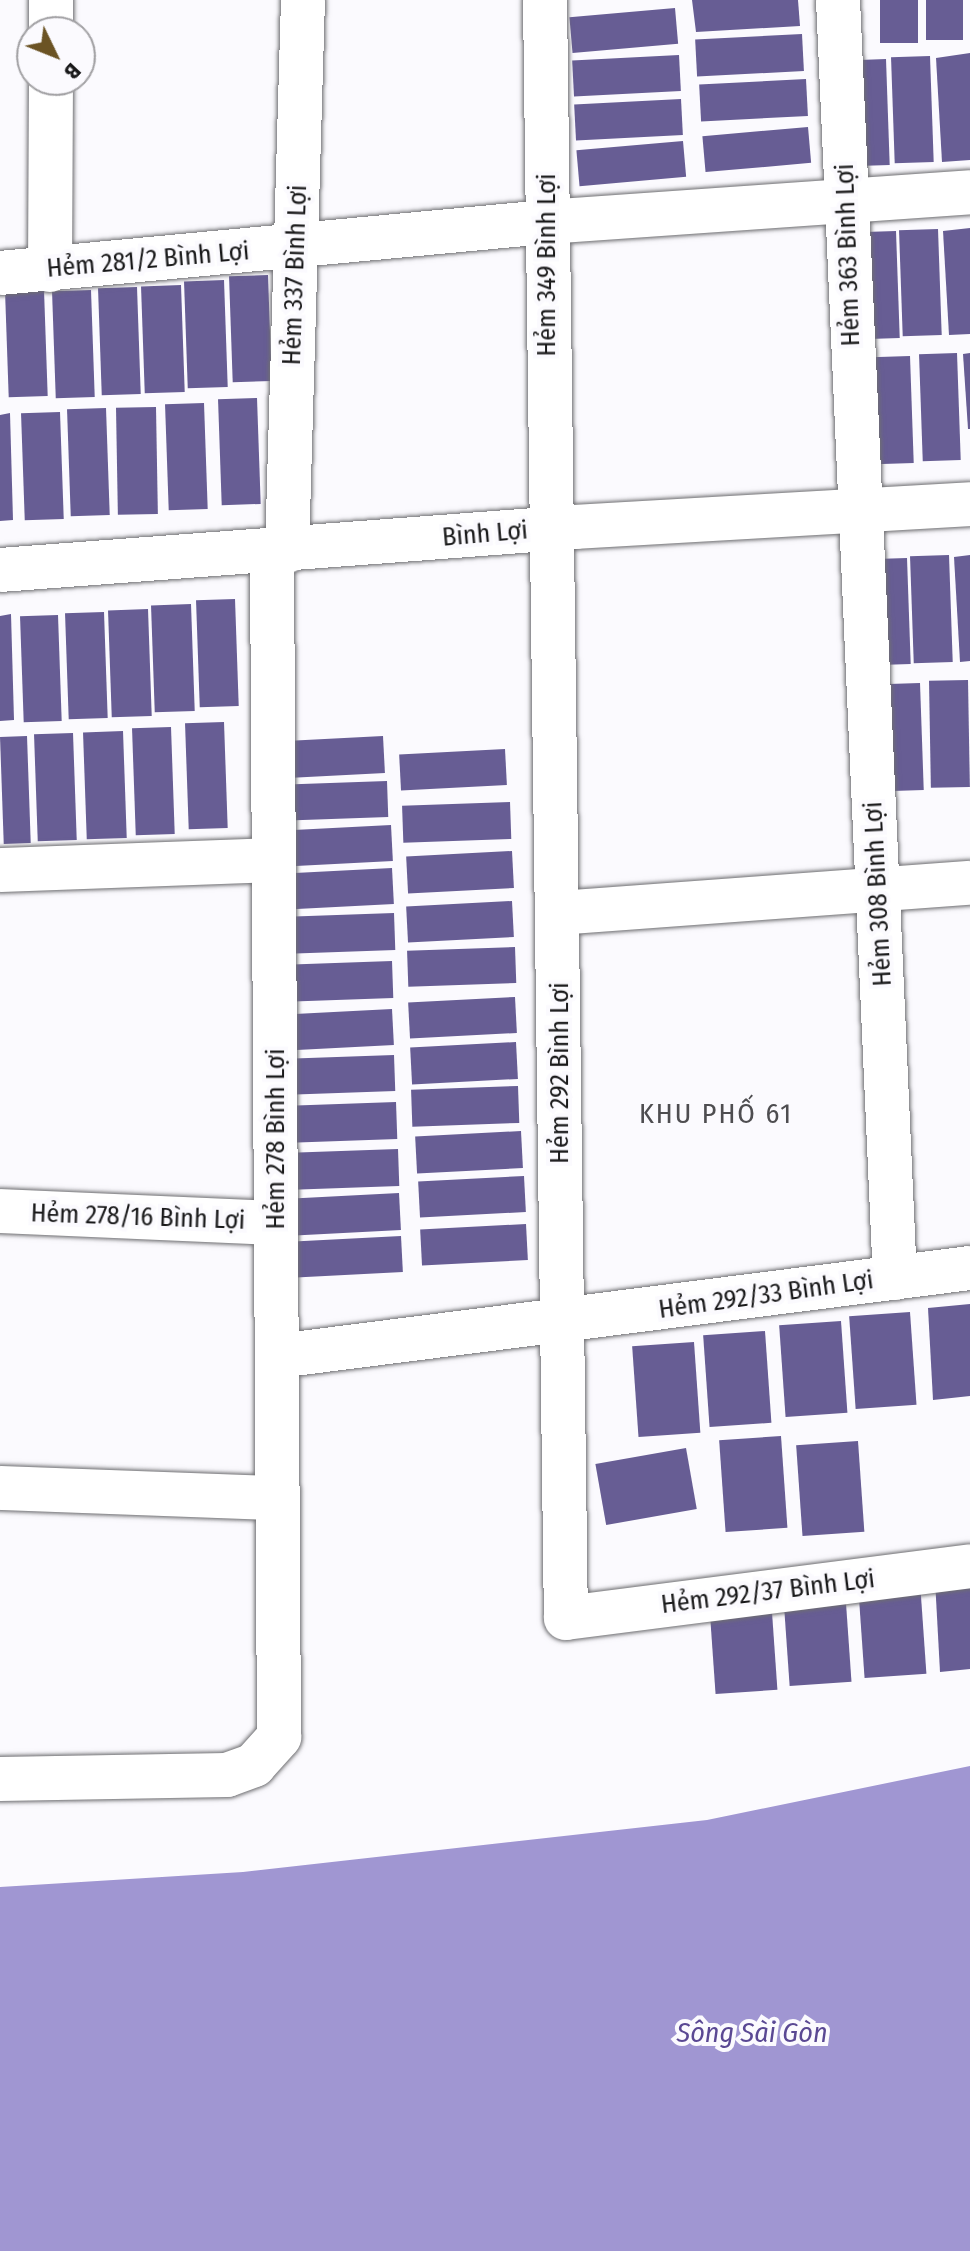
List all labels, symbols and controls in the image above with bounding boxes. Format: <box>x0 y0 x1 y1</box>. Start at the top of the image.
north arrow <box>16 16 96 96</box>
text: B <box>58 58 87 85</box>
street label: Hẻm 363 Bình Lợi <box>829 163 867 347</box>
street label: Hẻm 349 Bình Lợi <box>531 173 563 357</box>
street label: Hẻm 337 Bình Lợi <box>276 184 314 366</box>
street label: Hẻm 281/2 Bình Lợi <box>45 236 251 284</box>
street label: Bình Lợi <box>441 515 529 553</box>
street label: Hẻm 308 Bình Lợi <box>858 801 898 987</box>
street label: Hẻm 292 Bình Lợi <box>544 982 576 1164</box>
street label: Hẻm 278 Bình Lợi <box>260 1048 292 1230</box>
district label: KHU PHỐ 61 <box>639 1097 793 1131</box>
street label: Hẻm 278/16 Bình Lợi <box>30 1198 246 1236</box>
street label: Hẻm 292/33 Bình Lợi <box>657 1264 875 1326</box>
street label: Hẻm 292/37 Bình Lợi <box>659 1563 877 1621</box>
water label: Sông Sài Gòn <box>676 2016 828 2050</box>

